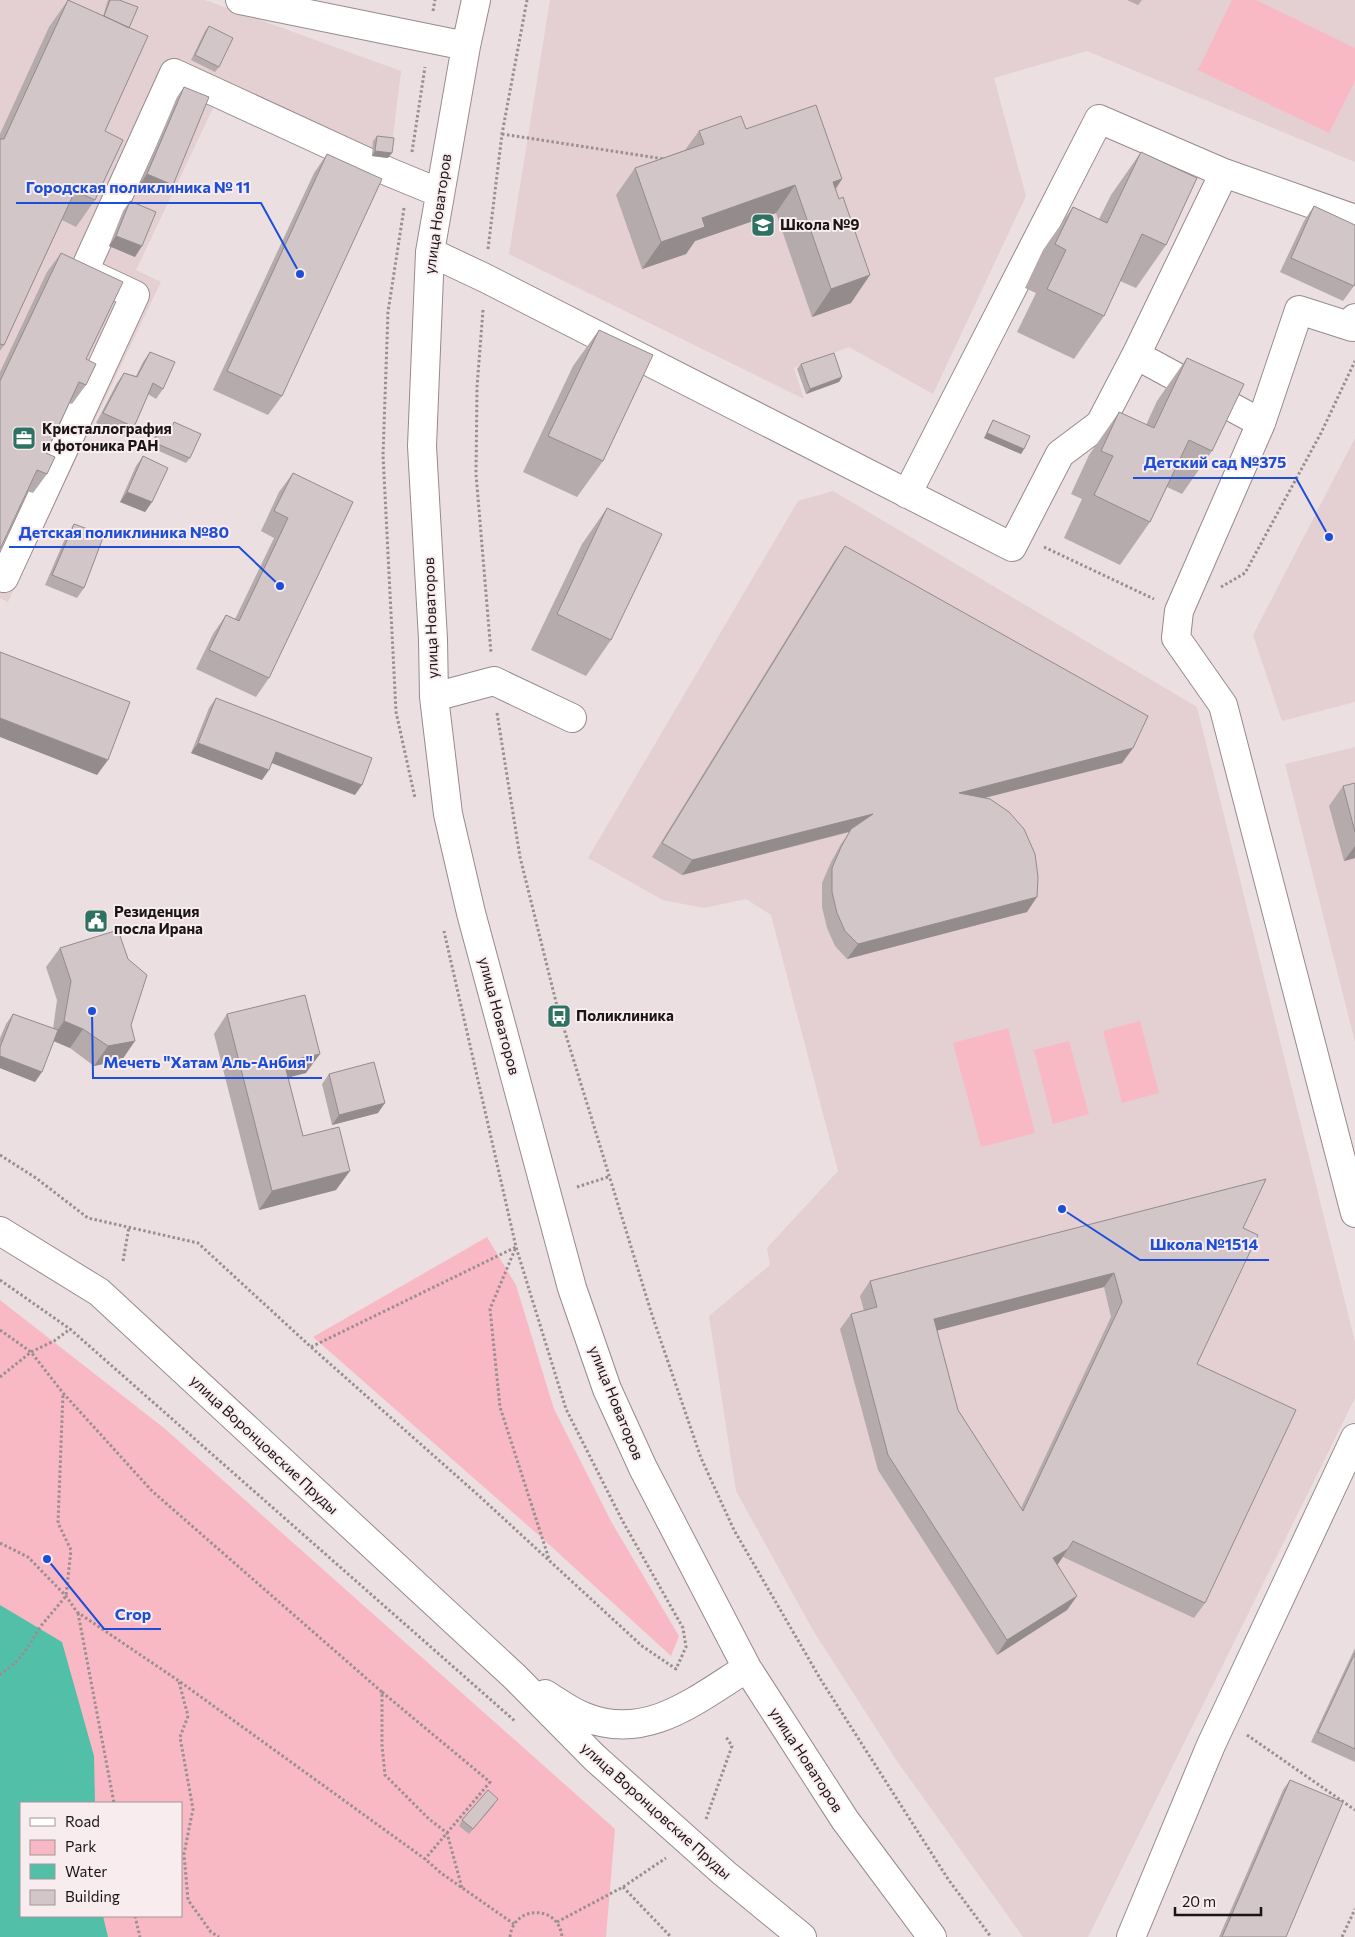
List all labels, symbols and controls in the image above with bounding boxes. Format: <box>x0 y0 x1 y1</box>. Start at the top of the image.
street label: улица Новаторов <box>420 152 454 275</box>
callout: Городская поликлиника № 11 <box>16 172 261 203</box>
text: Городская поликлиника № 11 <box>26 177 250 196</box>
school or university icon: Школа №9 <box>750 212 776 238</box>
place label: Школа №9 <box>780 215 860 233</box>
place label: Кристаллография и фотоника РАН <box>42 419 172 454</box>
office icon: Кристаллография и фотоника РАН <box>11 425 37 451</box>
callout: Детский сад №375 <box>1133 447 1296 478</box>
text: Детский сад №375 <box>1144 452 1286 471</box>
callout: Детская поликлиника №80 <box>9 516 239 547</box>
text: Детская поликлиника №80 <box>19 522 229 541</box>
street label: улица Новаторов <box>419 557 441 679</box>
place label: Резиденция посла Ирана <box>114 902 203 937</box>
public building icon: Резиденция посла Ирана <box>83 908 109 934</box>
street label: улица Новаторов <box>476 955 524 1077</box>
bus stop icon: Поликлиника <box>546 1003 572 1029</box>
place label: Поликлиника <box>576 1006 674 1024</box>
callout: Мечеть "Хатам Аль-Анбия" <box>93 1047 322 1078</box>
text: Мечеть "Хатам Аль-Анбия" <box>103 1052 313 1071</box>
callout: Школа №1514 <box>1140 1229 1269 1260</box>
text: Школа №1514 <box>1150 1234 1258 1253</box>
street label: улица Новаторов <box>586 1343 648 1462</box>
street label: улица Воронцовские Пруды <box>187 1371 342 1518</box>
callout: Crop <box>104 1598 161 1629</box>
text: Crop <box>115 1604 151 1623</box>
street label: улица Новаторов <box>766 1704 847 1815</box>
street label: улица Воронцовские Пруды <box>578 1738 736 1883</box>
legend <box>20 1802 182 1917</box>
text: Road <box>65 1812 100 1830</box>
text: Park <box>65 1837 96 1855</box>
text: Water <box>65 1862 107 1880</box>
scale bar <box>1175 1884 1261 1916</box>
text: Building <box>65 1887 120 1905</box>
text: 20 m <box>1182 1892 1216 1910</box>

